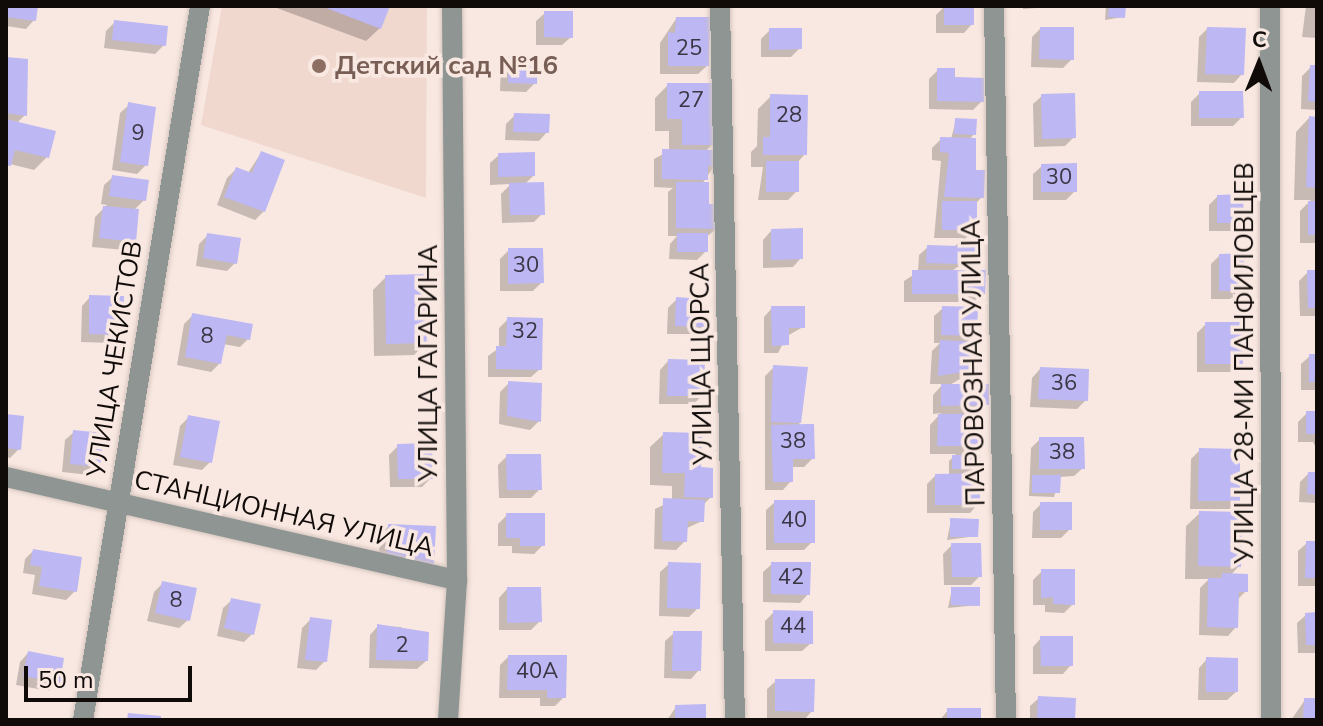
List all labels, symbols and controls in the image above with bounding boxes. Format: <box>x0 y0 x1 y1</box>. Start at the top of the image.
north arrow <box>1219 24 1299 104</box>
text: С <box>1252 25 1267 55</box>
house number: 25 <box>676 36 702 62</box>
place label: Детский сад №16 <box>335 50 558 82</box>
marker: Детский сад №16 <box>310 57 328 75</box>
house number: 27 <box>678 88 704 114</box>
house number: 28 <box>776 103 802 129</box>
house number: 9 <box>131 121 145 147</box>
street label: УЛИЦА 28-МИ ПАНФИЛОВЦЕВ <box>1229 162 1261 564</box>
house number: 30 <box>1046 165 1072 191</box>
street label: ПАРОВОЗНАЯ УЛИЦА <box>956 220 992 506</box>
street label: УЛИЦА ЧЕКИСТОВ <box>81 238 149 480</box>
street label: УЛИЦА ГАГАРИНА <box>413 244 445 482</box>
house number: 30 <box>513 253 539 279</box>
street label: УЛИЦА ЩОРСА <box>685 263 719 465</box>
house number: 32 <box>512 319 538 345</box>
house number: 8 <box>200 324 214 350</box>
house number: 36 <box>1051 371 1077 397</box>
house number: 38 <box>780 429 806 455</box>
house number: 38 <box>1049 440 1075 466</box>
street label: СТАНЦИОННАЯ УЛИЦА <box>131 464 437 564</box>
house number: 40 <box>781 508 807 534</box>
house number: 42 <box>778 565 804 591</box>
house number: 8 <box>169 588 183 614</box>
house number: 44 <box>780 614 806 640</box>
house number: 2 <box>395 633 409 659</box>
scale bar <box>28 650 196 700</box>
house number: 40А <box>516 659 558 685</box>
text: 50 m <box>38 664 94 696</box>

